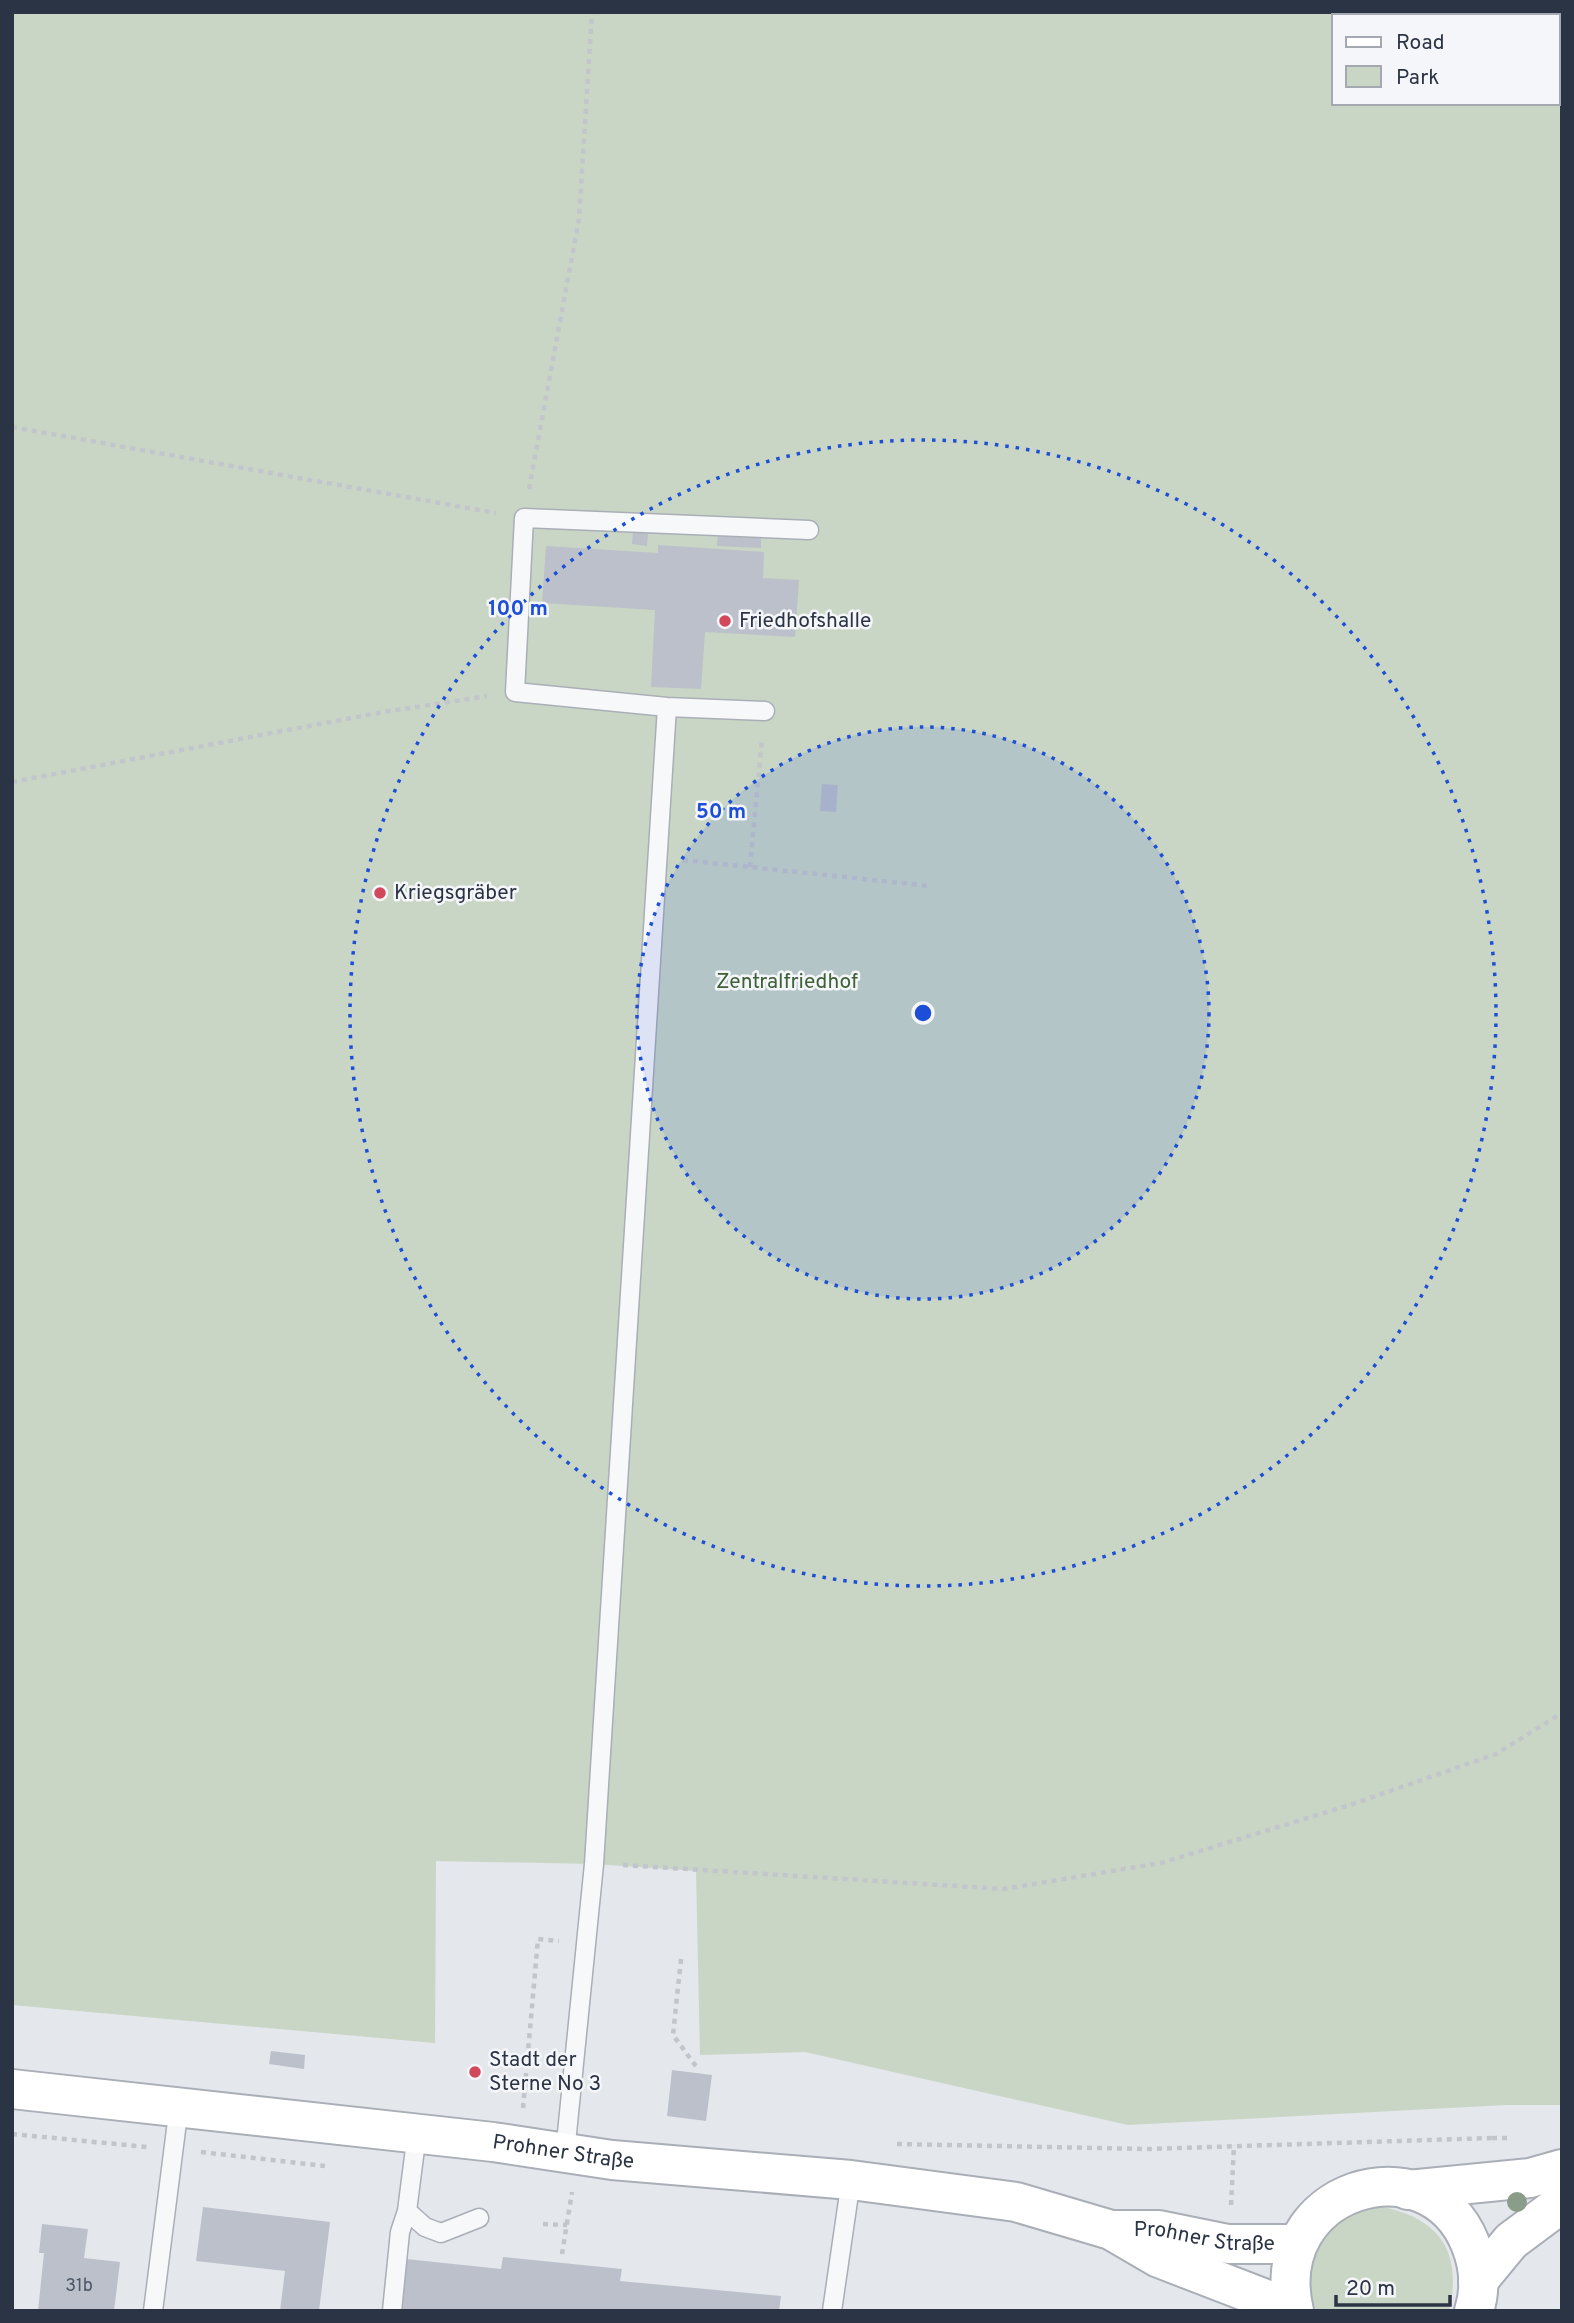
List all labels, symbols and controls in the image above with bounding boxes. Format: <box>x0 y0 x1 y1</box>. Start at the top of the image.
legend <box>1332 14 1560 105</box>
text: Road <box>1396 30 1445 57</box>
text: Park <box>1396 65 1439 92</box>
text: 100 m <box>488 596 548 623</box>
place label: Friedhofshalle <box>739 608 871 635</box>
marker: Friedhofshalle <box>717 613 733 629</box>
text: 50 m <box>696 799 746 826</box>
place label: Kriegsgräber <box>394 880 517 907</box>
marker: Kriegsgräber <box>372 885 388 901</box>
park label: Zentralfriedhof <box>716 969 858 996</box>
centre of rings <box>911 1001 935 1025</box>
place label: Stadt der Sterne No 3 <box>489 2047 601 2098</box>
marker: Stadt der Sterne No 3 <box>467 2064 483 2080</box>
street label: Prohner Straße <box>491 2129 635 2175</box>
street label: Prohner Straße <box>1134 2216 1275 2258</box>
scale bar <box>1336 2264 1450 2308</box>
house number: 31b <box>65 2275 93 2298</box>
text: 20 m <box>1346 2276 1395 2303</box>

